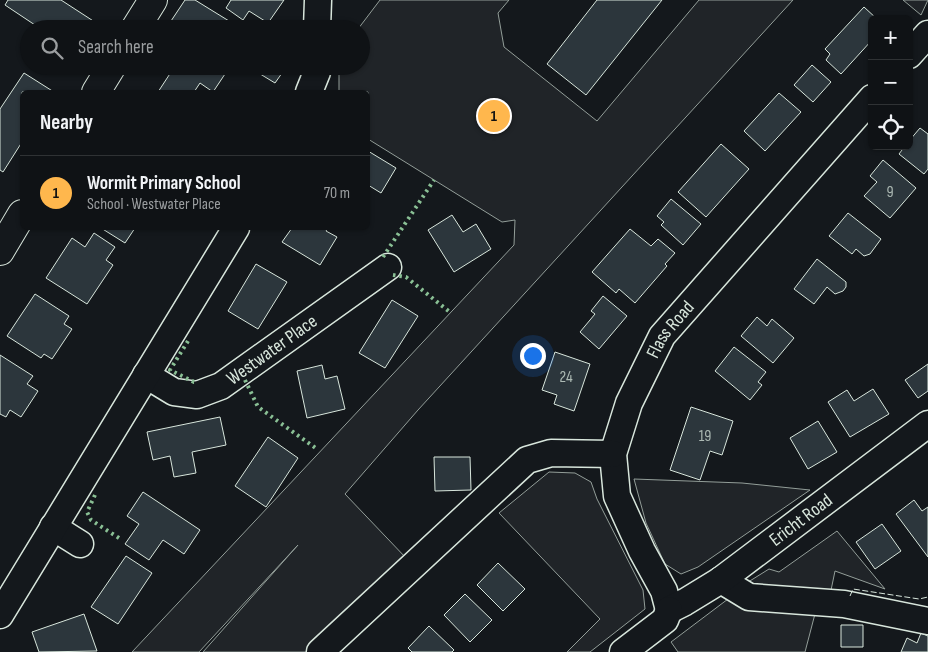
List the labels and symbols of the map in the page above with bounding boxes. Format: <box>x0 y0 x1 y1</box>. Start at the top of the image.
pin: 1 <box>478 97 510 135</box>
house number: 9 <box>886 183 894 202</box>
street label: Flass Road <box>641 296 699 362</box>
street label: Westwater Place <box>222 310 322 390</box>
your location <box>520 343 546 369</box>
house number: 24 <box>559 368 573 387</box>
house number: 19 <box>699 427 711 446</box>
street label: Ericht Road <box>765 489 837 551</box>

